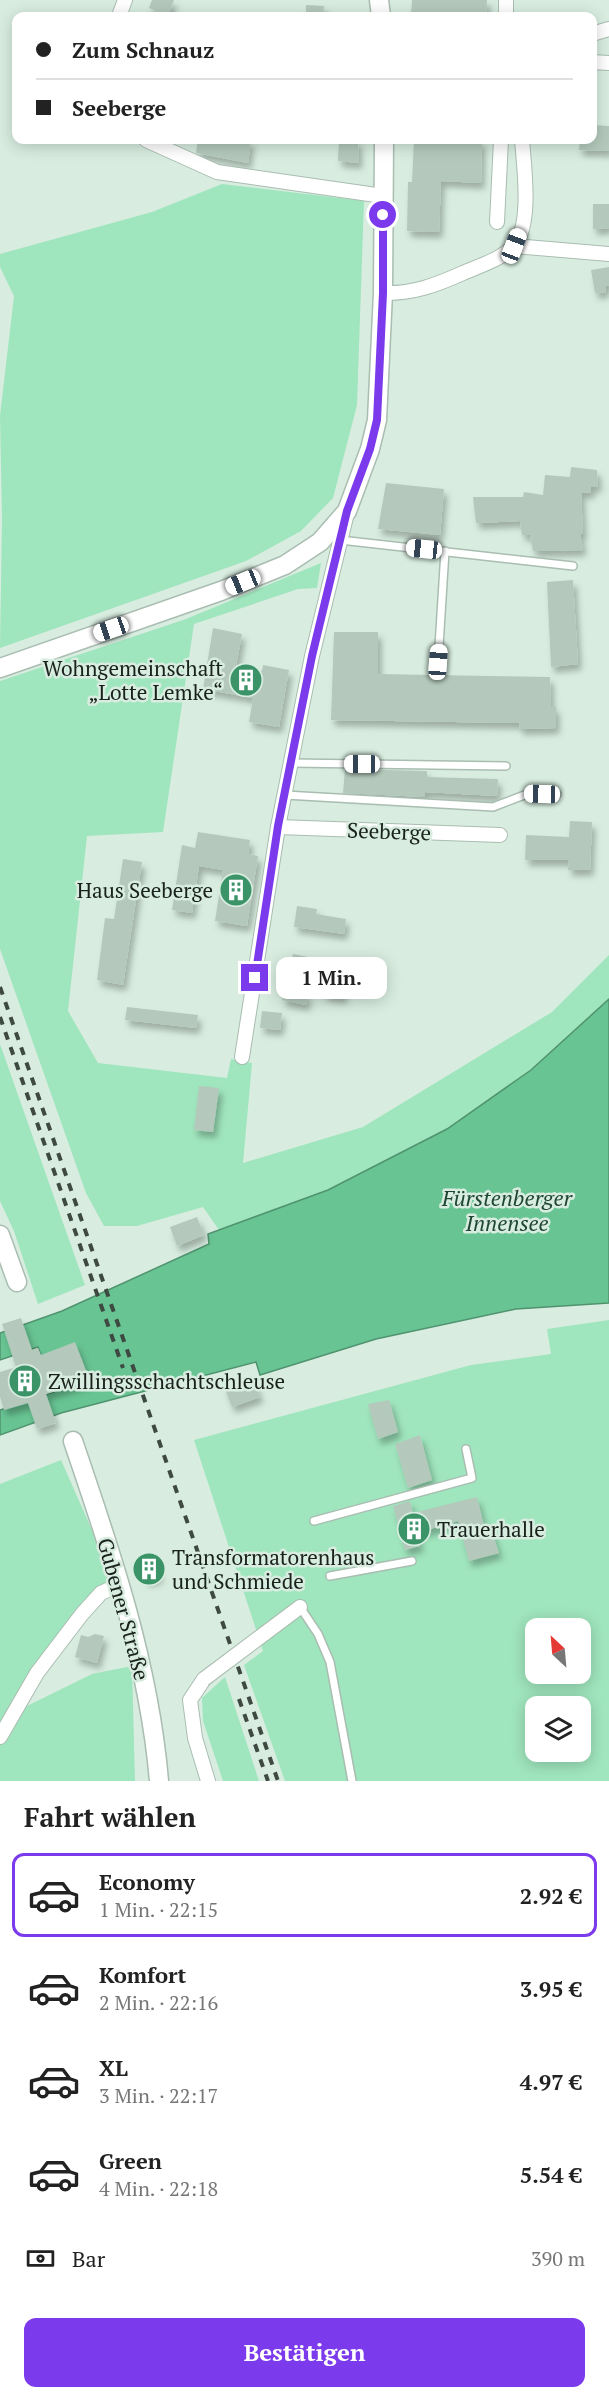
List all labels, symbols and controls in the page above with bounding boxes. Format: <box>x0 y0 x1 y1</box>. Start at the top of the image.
text: Zum Schnauz <box>72 35 214 64</box>
text: Seeberge <box>72 93 166 122</box>
route start <box>369 201 396 228</box>
car <box>499 226 529 266</box>
car <box>405 538 443 560</box>
car <box>223 567 263 597</box>
car <box>91 615 131 643</box>
car <box>428 643 448 681</box>
place label: Wohngemeinschaft „Lotte Lemke“ <box>43 654 223 706</box>
building icon: Wohngemeinschaft „Lotte Lemke“ <box>228 662 264 698</box>
car <box>344 755 380 773</box>
car <box>524 785 560 803</box>
street label: Seeberge <box>346 816 432 846</box>
building icon: Haus Seeberge <box>218 872 254 908</box>
place label: Haus Seeberge <box>77 876 213 904</box>
callout: 1 Min. <box>276 957 387 999</box>
route end <box>241 964 268 991</box>
text: 1 Min. <box>301 964 362 991</box>
water label: Fürstenberger Innensee <box>441 1183 574 1237</box>
building icon: Zwillingsschachtschleuse <box>7 1363 43 1399</box>
place label: Zwillingsschachtschleuse <box>48 1367 285 1395</box>
building icon: Trauerhalle <box>396 1511 432 1547</box>
place label: Trauerhalle <box>437 1515 545 1543</box>
street label: Gubener Straße <box>92 1535 156 1683</box>
place label: Transformatorenhaus und Schmiede <box>172 1543 374 1595</box>
building icon: Transformatorenhaus und Schmiede <box>131 1551 167 1587</box>
north arrow <box>525 1618 591 1684</box>
map controls <box>525 1618 591 1762</box>
button: layers <box>525 1696 591 1762</box>
text: Fahrt wählen <box>24 1799 196 1835</box>
text: Economy <box>99 1867 195 1896</box>
icon: car <box>27 1868 81 1922</box>
text: 2.92 € <box>520 1881 582 1910</box>
text: 1 Min. · 22:15 <box>99 1896 218 1923</box>
text: Komfort <box>99 1960 186 1989</box>
icon: car <box>27 1961 81 2015</box>
text: 3.95 € <box>520 1974 582 2003</box>
text: 2 Min. · 22:16 <box>99 1989 218 2016</box>
text: XL <box>99 2053 128 2082</box>
icon: car <box>27 2054 81 2108</box>
text: 4.97 € <box>520 2067 582 2096</box>
text: 3 Min. · 22:17 <box>99 2082 218 2109</box>
text: Green <box>99 2146 162 2175</box>
icon: car <box>27 2147 81 2201</box>
text: 5.54 € <box>520 2160 582 2189</box>
text: 4 Min. · 22:18 <box>99 2175 218 2202</box>
icon: cash <box>24 2242 57 2275</box>
text: Bar <box>72 2244 105 2273</box>
text: 390 m <box>531 2245 585 2272</box>
button: Bestätigen <box>24 2318 585 2387</box>

